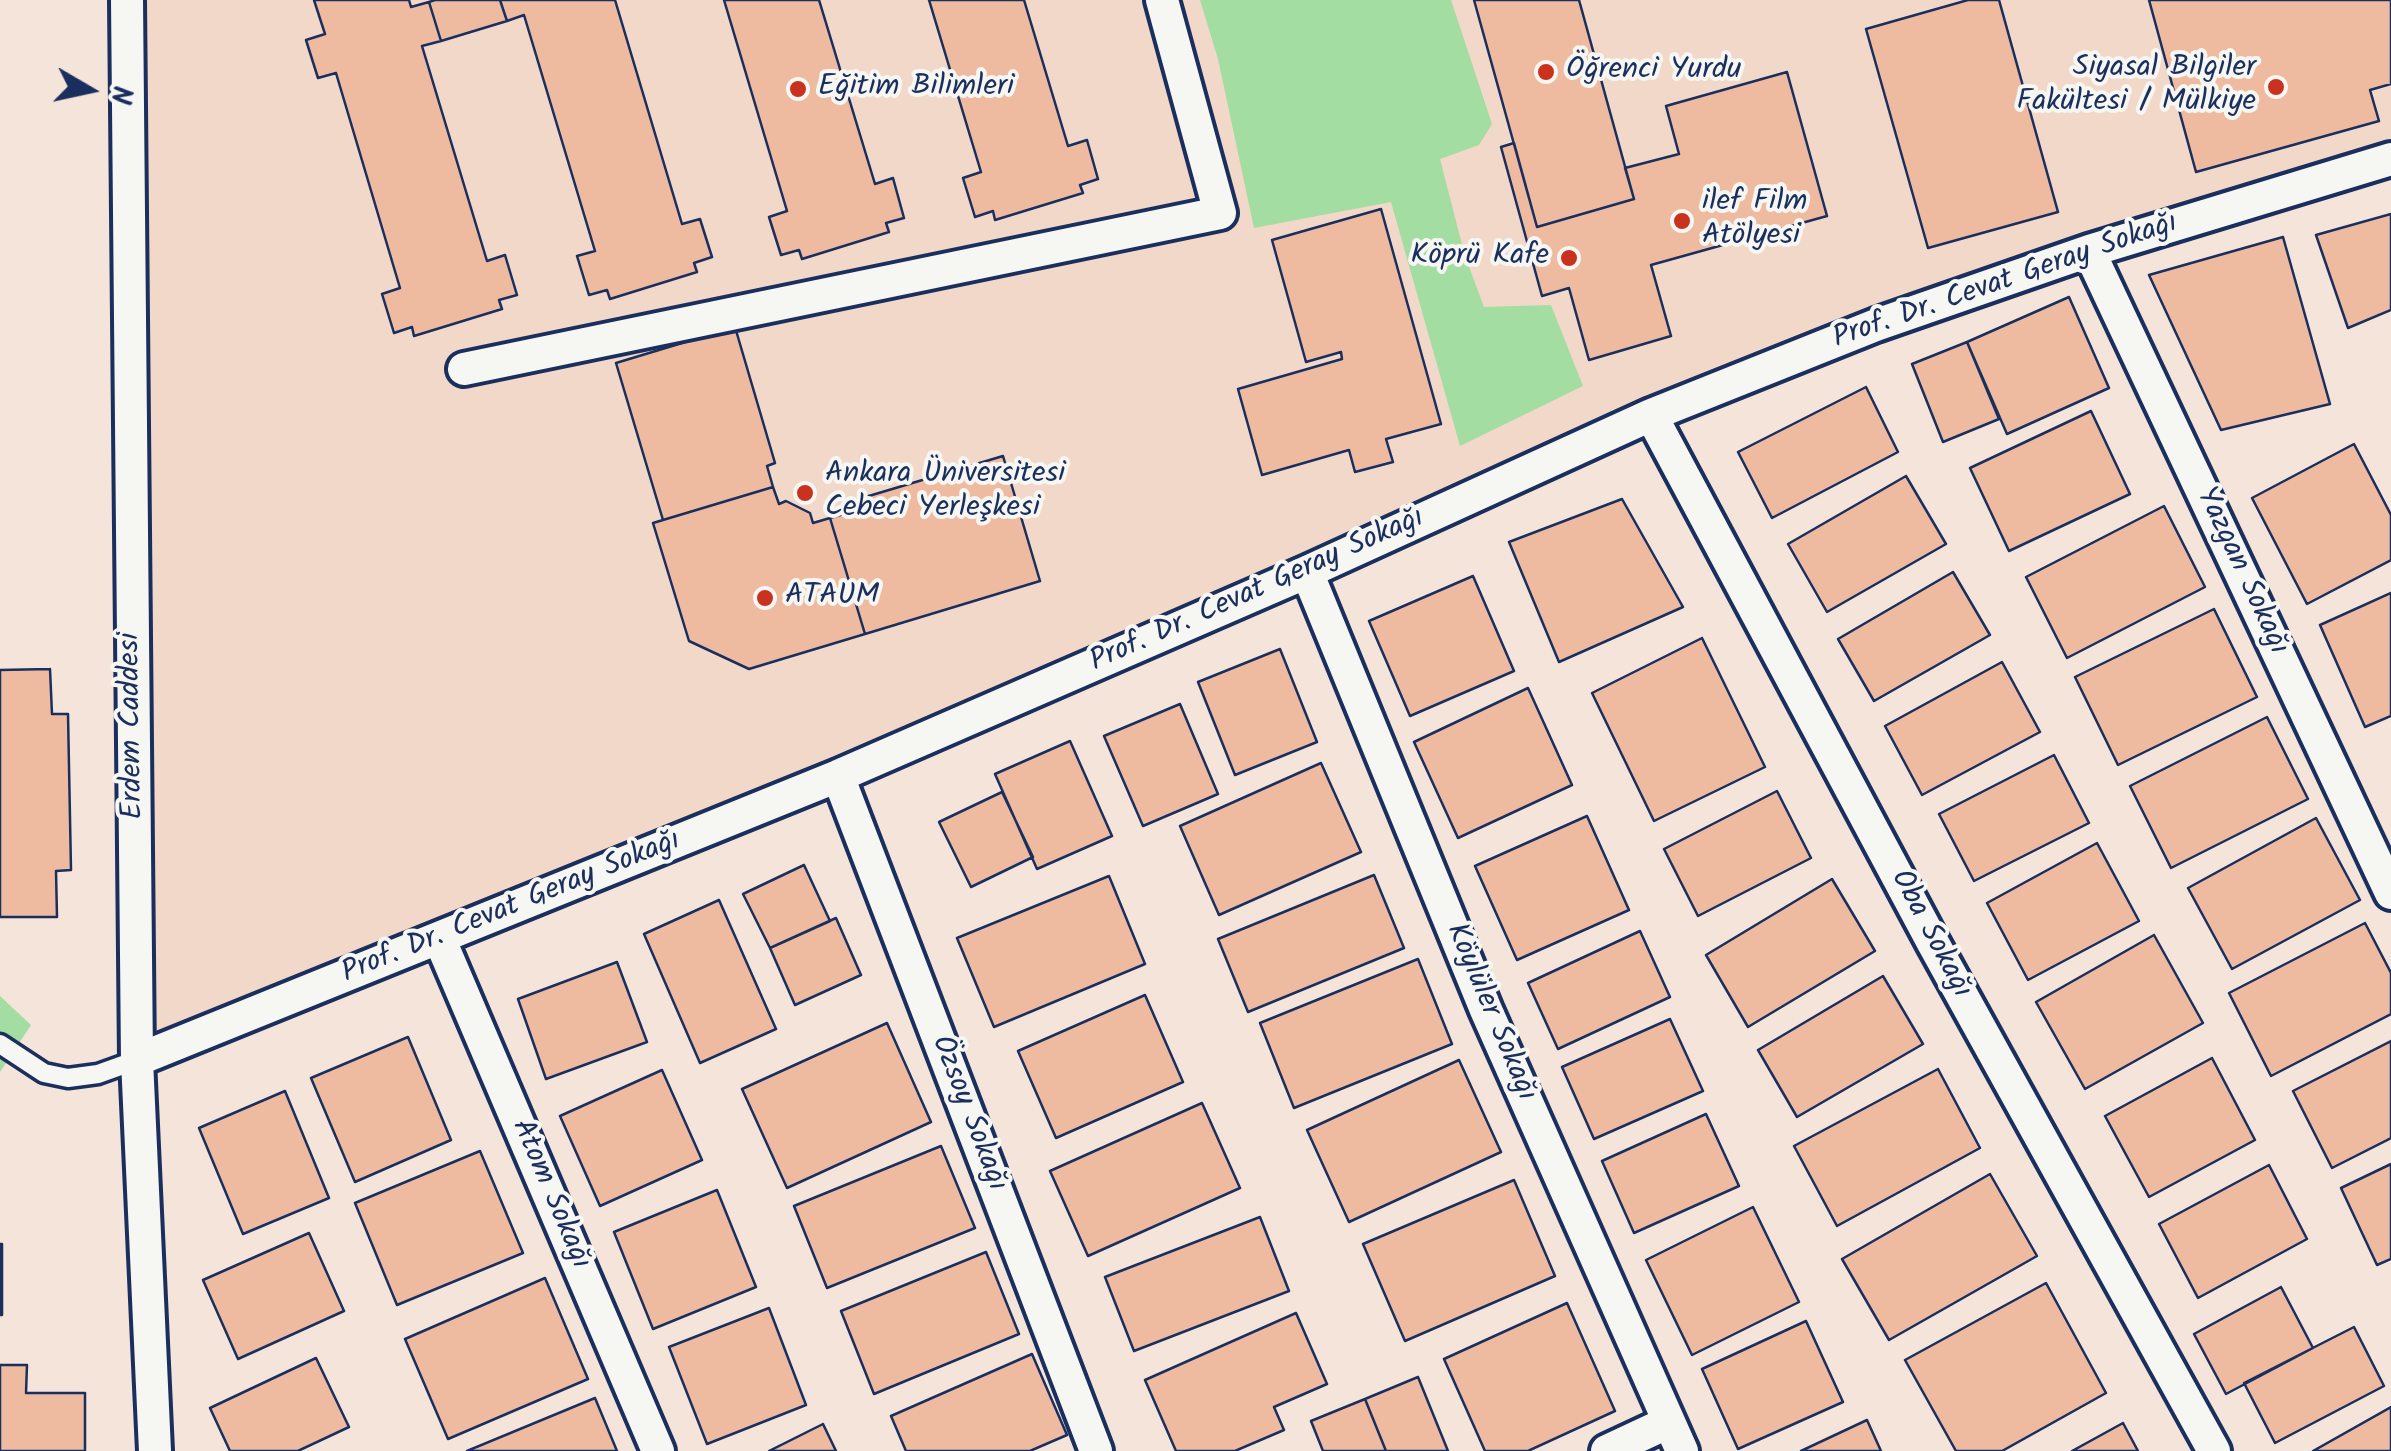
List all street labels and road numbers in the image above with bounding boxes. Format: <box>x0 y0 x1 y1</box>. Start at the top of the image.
street label: Prof. Dr. Cevat Geray Sokağı <box>1829 207 2183 359</box>
street label: Yazgan Sokağı <box>2186 483 2294 661</box>
street label: Prof. Dr. Cevat Geray Sokağı <box>1085 502 1431 682</box>
street label: Erdem Caddesi <box>114 632 154 820</box>
street label: Prof. Dr. Cevat Geray Sokağı <box>337 825 687 993</box>
street label: Oba Sokağı <box>1880 865 1978 1005</box>
street label: Köylüler Sokağı <box>1435 919 1543 1107</box>
street label: Özsoy Sokağı <box>921 1031 1013 1197</box>
street label: Atom Sokağı <box>501 1115 597 1275</box>

